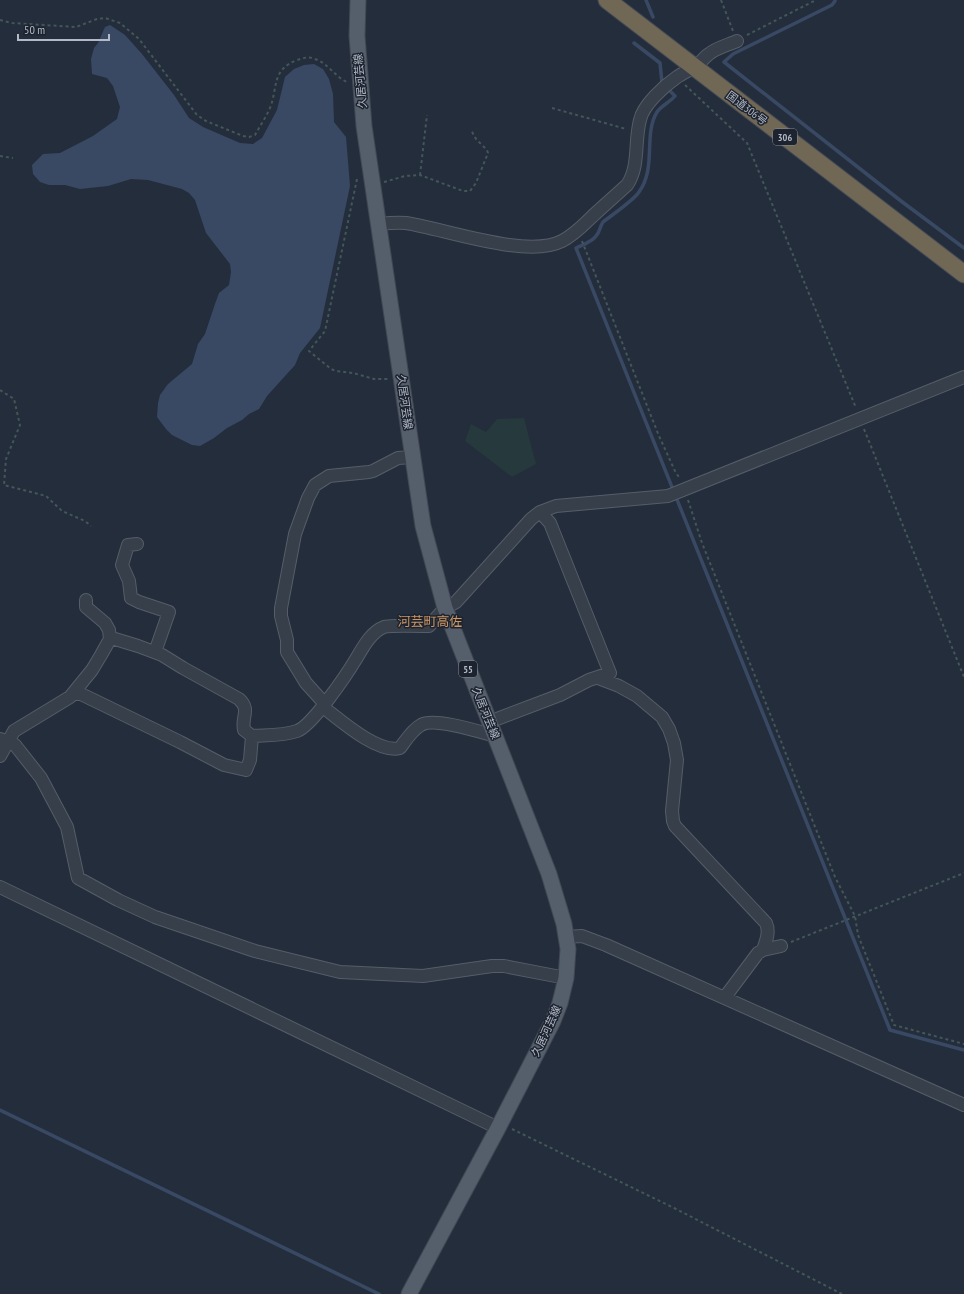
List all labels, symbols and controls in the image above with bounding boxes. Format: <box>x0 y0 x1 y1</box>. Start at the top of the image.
scale bar <box>18 16 109 42</box>
text: 50 m <box>24 22 45 37</box>
street label: 久居河芸線 <box>351 53 369 109</box>
street label: 国道306号 <box>724 88 770 128</box>
road number: 306 <box>773 129 797 145</box>
street label: 久居河芸線 <box>394 374 416 430</box>
district label: 河芸町高佐 <box>397 613 463 630</box>
road number: 55 <box>459 661 477 677</box>
street label: 久居河芸線 <box>469 685 503 741</box>
street label: 久居河芸線 <box>528 1003 564 1059</box>

